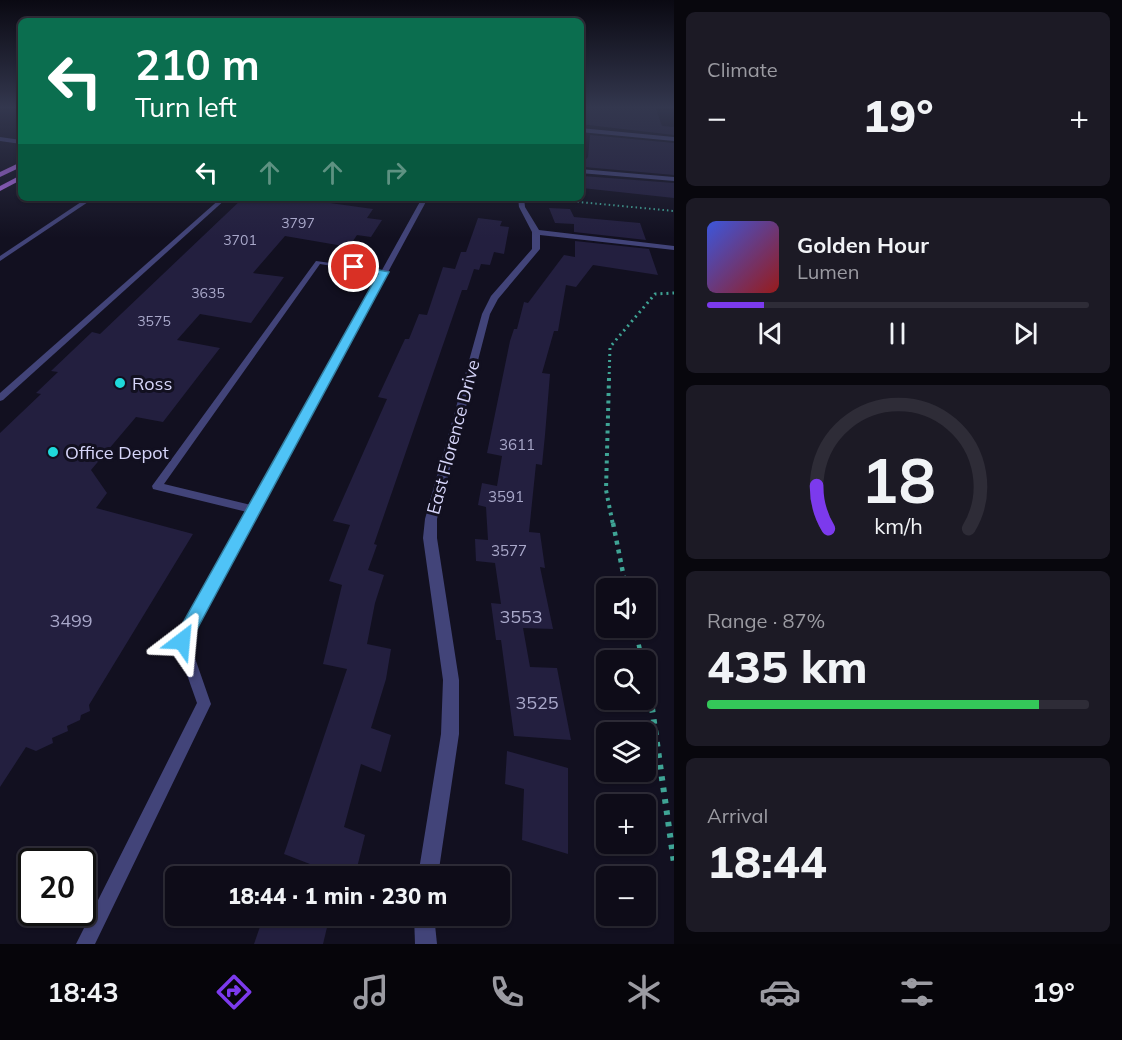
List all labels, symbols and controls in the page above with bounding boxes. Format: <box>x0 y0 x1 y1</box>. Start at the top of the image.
text: 210 m <box>135 38 260 91</box>
icon: left <box>36 42 114 120</box>
text: Climate <box>707 57 778 82</box>
text: 19° <box>862 87 934 143</box>
text: Turn left <box>135 90 237 124</box>
text: − <box>707 96 727 137</box>
text: + <box>1069 96 1089 137</box>
icon: left <box>190 156 223 189</box>
icon: ahead <box>253 156 286 189</box>
icon: ahead <box>316 156 349 189</box>
icon: right <box>379 156 412 189</box>
house number: 3797 <box>281 214 315 232</box>
house number: 3701 <box>223 231 257 249</box>
text: Golden Hour <box>797 231 929 259</box>
pin <box>328 241 379 292</box>
icon: arrive <box>337 250 370 283</box>
text: Lumen <box>797 259 859 284</box>
house number: 3635 <box>191 284 225 302</box>
house number: 3575 <box>137 312 171 330</box>
icon: previous <box>754 317 787 350</box>
icon: pause <box>881 317 914 350</box>
icon: next <box>1009 317 1042 350</box>
street label: East Florence Drive <box>421 357 485 517</box>
place label: Ross <box>132 372 172 395</box>
marker: Ross <box>113 376 127 390</box>
house number: 3611 <box>499 435 535 454</box>
text: 18 <box>861 440 935 519</box>
place label: Office Depot <box>65 441 169 464</box>
marker: Office Depot <box>46 445 60 459</box>
house number: 3591 <box>488 487 524 506</box>
text: km/h <box>874 512 922 539</box>
house number: 3577 <box>491 541 527 560</box>
map controls <box>596 578 656 926</box>
button: sound <box>596 578 656 638</box>
house number: 3553 <box>499 605 543 628</box>
text: Range · 87% <box>707 608 825 633</box>
house number: 3499 <box>49 609 93 632</box>
position arrow <box>150 609 214 673</box>
text: 435 km <box>707 638 868 694</box>
button: search <box>596 650 656 710</box>
house number: 3525 <box>515 691 559 714</box>
button: layers <box>596 722 656 782</box>
button: + <box>596 794 656 854</box>
text: Arrival <box>707 803 768 828</box>
text: 18:44 <box>707 833 827 889</box>
speed limit sign: 20 <box>18 848 96 926</box>
button: − <box>596 866 656 926</box>
text: 18:44 · 1 min · 230 m <box>228 882 447 910</box>
icon: directions <box>213 971 255 1013</box>
icon: music <box>350 971 392 1013</box>
icon: phone <box>486 971 528 1013</box>
icon: climate <box>623 971 665 1013</box>
icon: car <box>759 971 801 1013</box>
icon: filters <box>896 971 938 1013</box>
text: 18:43 <box>47 975 119 1009</box>
text: 19° <box>1032 975 1075 1009</box>

